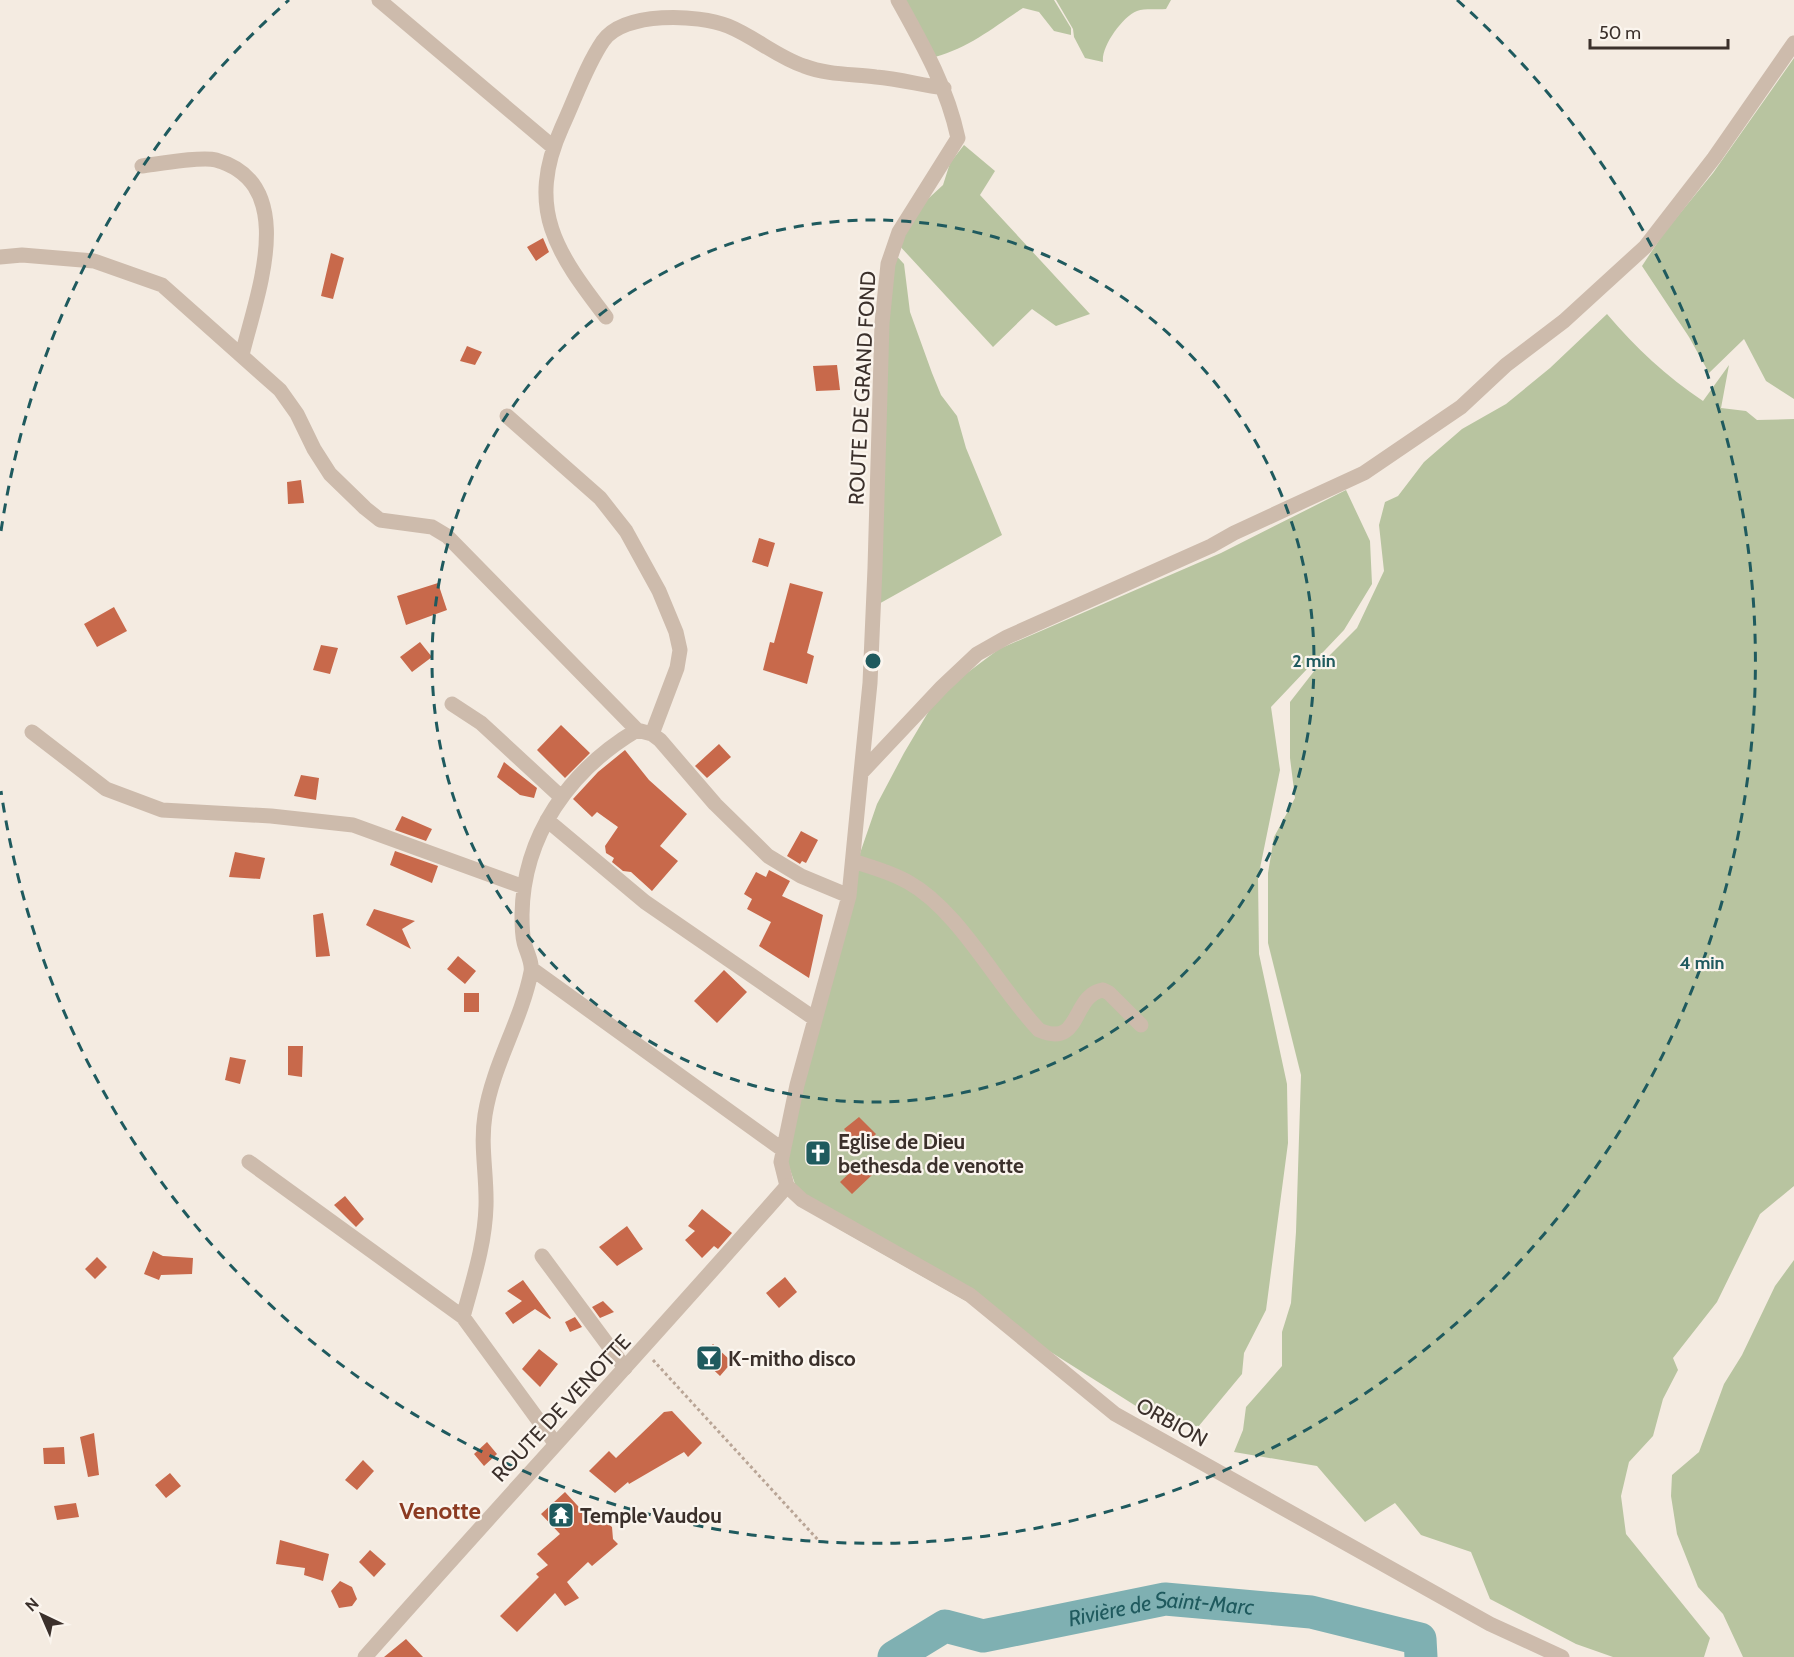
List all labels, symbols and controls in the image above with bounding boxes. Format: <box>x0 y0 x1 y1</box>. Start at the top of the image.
scale bar <box>1590 12 1728 50</box>
text: 50 m <box>1599 22 1641 44</box>
street label: ROUTE DE GRAND FOND <box>843 270 881 506</box>
text: 2 min <box>1292 650 1336 672</box>
centre of rings <box>863 651 883 671</box>
text: 4 min <box>1679 952 1725 974</box>
place label: Eglise de Dieu bethesda de venotte <box>838 1129 1024 1178</box>
church icon: Eglise de Dieu bethesda de venotte <box>803 1138 833 1168</box>
street label: ROUTE DE VENOTTE <box>486 1329 636 1487</box>
bar icon: K-mitho disco <box>694 1343 724 1373</box>
place label: K-mitho disco <box>728 1346 856 1371</box>
street label: ORBION <box>1132 1392 1212 1452</box>
district label: Venotte <box>399 1496 481 1525</box>
temple icon: Temple Vaudou <box>546 1500 576 1530</box>
place label: Temple Vaudou <box>580 1503 722 1528</box>
north arrow <box>12 1585 72 1645</box>
water label: Rivière de Saint-Marc <box>1066 1585 1256 1632</box>
text: N <box>21 1594 43 1615</box>

